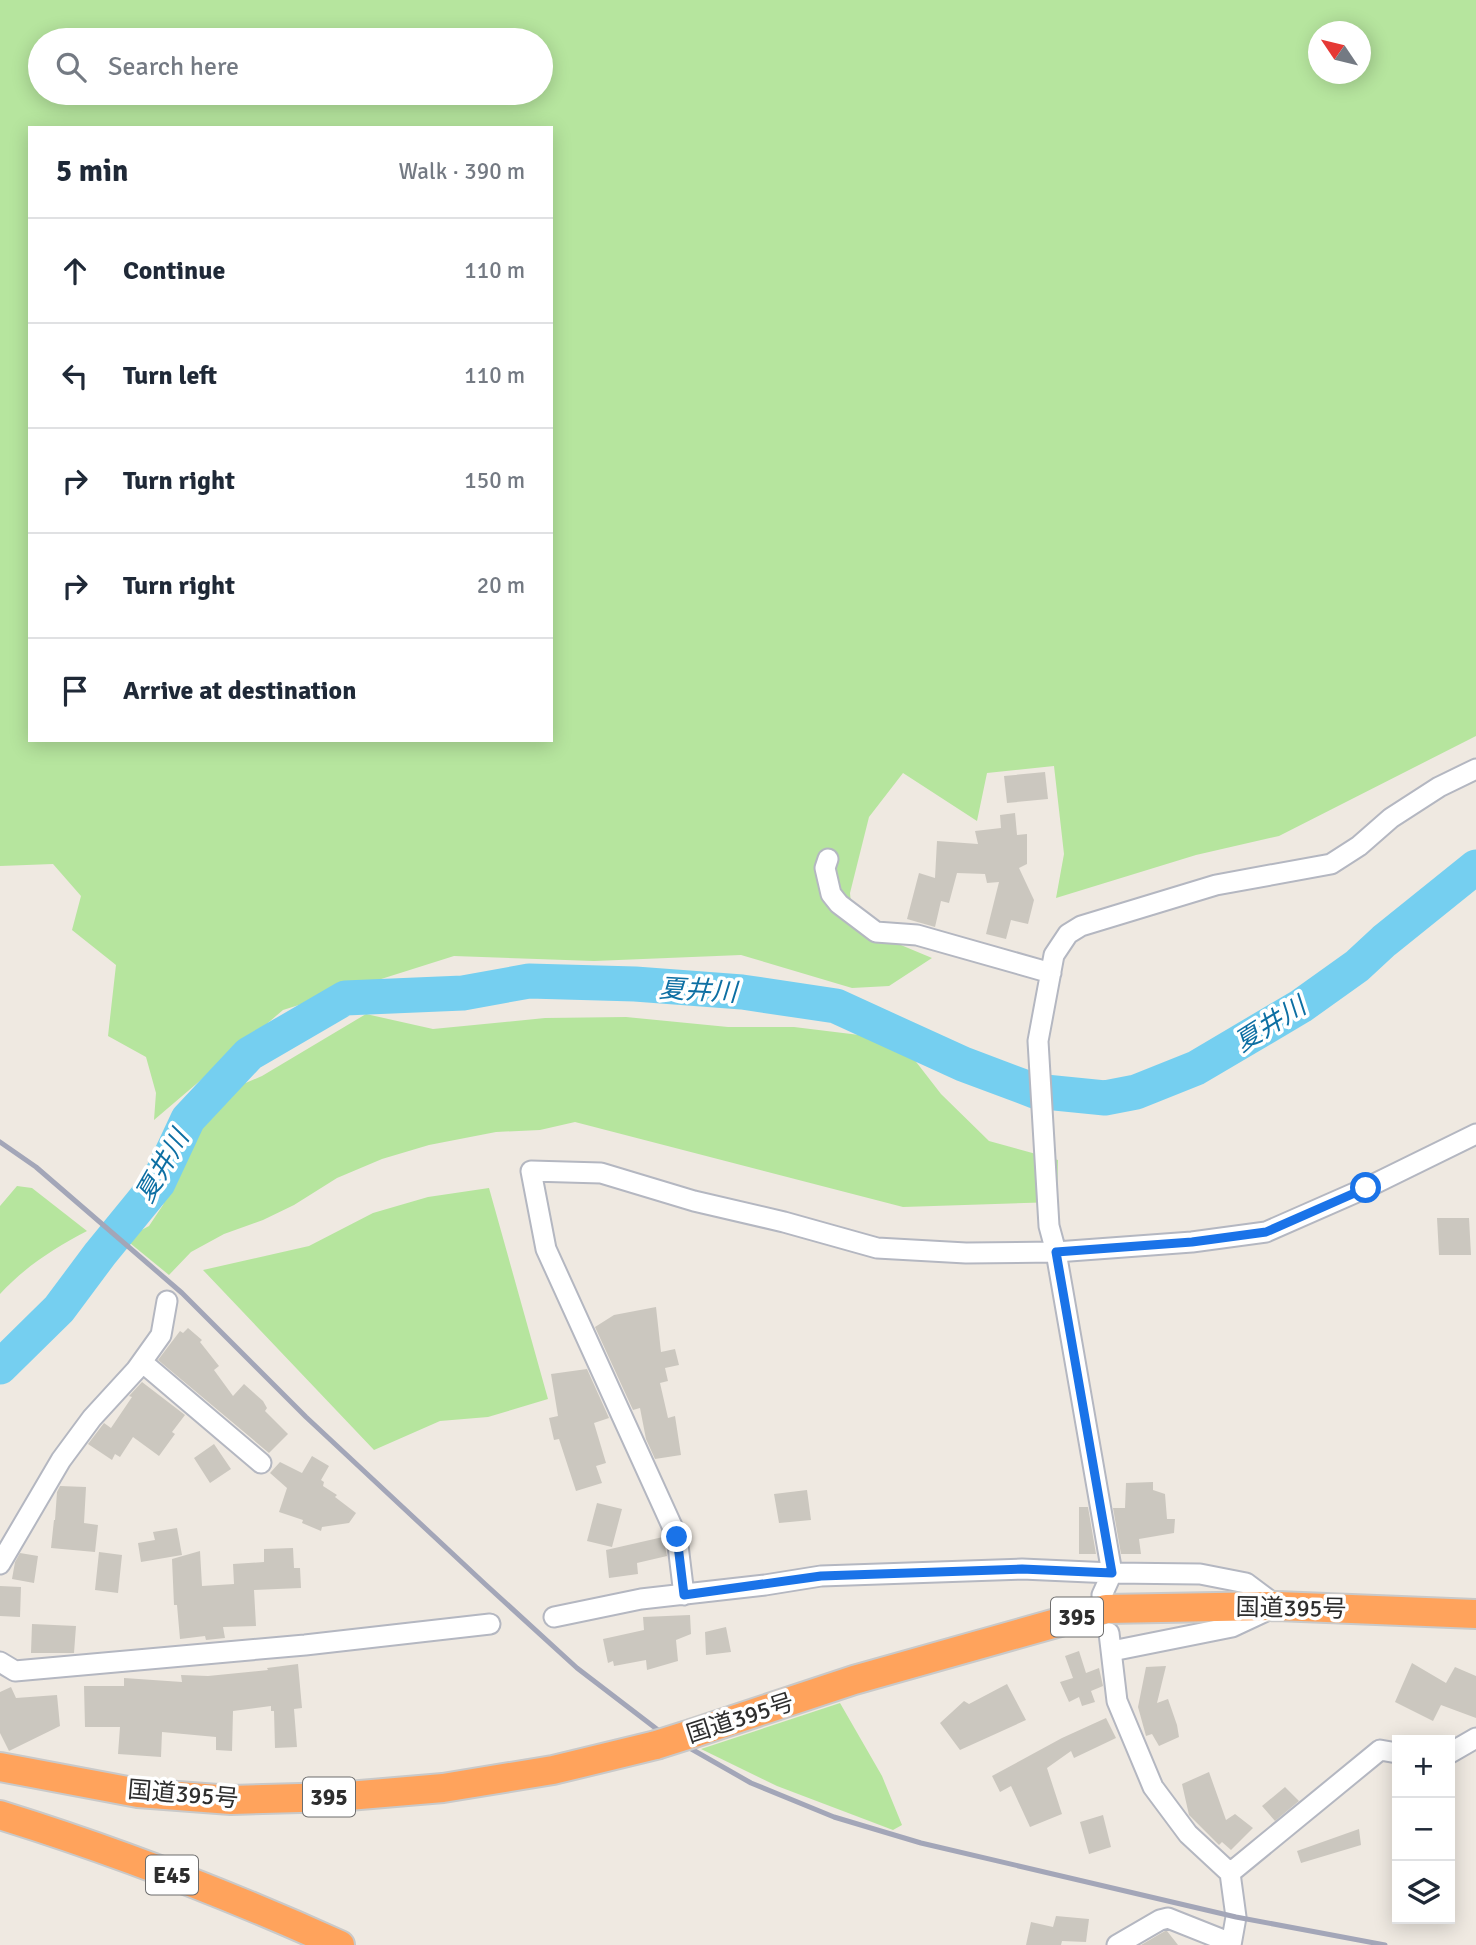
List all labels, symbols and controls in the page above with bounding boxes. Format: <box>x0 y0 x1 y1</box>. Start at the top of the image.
north arrow <box>1308 21 1371 84</box>
search box <box>28 28 553 105</box>
icon: search <box>52 48 90 86</box>
text: Search here <box>108 51 239 83</box>
text: 5 min <box>56 153 128 190</box>
text: Walk · 390 m <box>399 157 525 186</box>
icon: ahead <box>56 252 94 290</box>
text: Continue <box>123 255 225 287</box>
text: 110 m <box>464 256 525 285</box>
icon: left <box>56 357 94 395</box>
text: Turn left <box>123 360 217 392</box>
text: 110 m <box>464 361 525 390</box>
icon: right <box>56 462 94 500</box>
text: Turn right <box>123 465 235 497</box>
text: 150 m <box>464 466 525 495</box>
icon: right <box>56 567 94 605</box>
text: Turn right <box>123 570 235 602</box>
text: 20 m <box>477 571 525 600</box>
icon: arrive <box>56 672 94 710</box>
text: Arrive at destination <box>123 675 356 707</box>
water label: 夏井川 <box>658 973 741 1009</box>
water label: 夏井川 <box>1229 989 1315 1059</box>
water label: 夏井川 <box>130 1122 198 1208</box>
route start <box>1350 1172 1381 1203</box>
route end <box>661 1521 692 1552</box>
street label: 国道395号 <box>1235 1592 1347 1624</box>
road number: 395 <box>1051 1598 1103 1636</box>
street label: 国道395号 <box>683 1687 797 1749</box>
map controls <box>1392 1735 1455 1924</box>
button: + <box>1392 1735 1455 1798</box>
street label: 国道395号 <box>126 1774 240 1814</box>
road number: 395 <box>303 1778 355 1816</box>
button: − <box>1392 1798 1455 1861</box>
road number: E45 <box>146 1856 198 1894</box>
button: layers <box>1392 1861 1455 1924</box>

